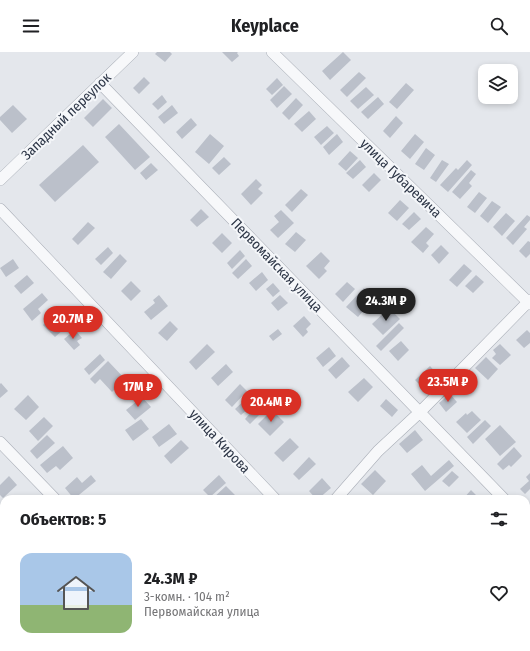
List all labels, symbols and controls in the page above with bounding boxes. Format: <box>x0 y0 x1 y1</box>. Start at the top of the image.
icon: menu <box>20 15 42 37</box>
text: Keyplace <box>231 15 299 37</box>
icon: search <box>488 15 510 37</box>
map controls <box>478 64 518 104</box>
button: layers <box>478 64 518 104</box>
street label: Западный переулок <box>18 69 115 164</box>
street label: улица Губаревича <box>356 135 445 222</box>
street label: Первомайская улица <box>227 215 326 316</box>
pin: 24.3M ₽ <box>349 288 423 322</box>
text: 24.3M ₽ <box>366 293 406 308</box>
pin: 20.7M ₽ <box>36 306 110 340</box>
text: 20.7M ₽ <box>53 311 93 326</box>
pin: 23.5M ₽ <box>411 369 485 403</box>
pin: 17M ₽ <box>110 374 166 408</box>
text: 23.5M ₽ <box>428 374 468 389</box>
text: 17M ₽ <box>123 379 153 394</box>
pin: 20.4M ₽ <box>234 389 308 423</box>
text: 20.4M ₽ <box>250 394 292 409</box>
street label: улица Кирова <box>185 406 254 477</box>
icon: filters <box>488 508 510 530</box>
text: Объектов: 5 <box>20 509 106 530</box>
text: 24.3M ₽ <box>144 568 197 589</box>
icon: home <box>52 569 100 617</box>
icon: heart <box>488 582 510 604</box>
text: 3-комн. · 104 m² <box>144 589 230 604</box>
text: Первомайская улица <box>144 604 260 619</box>

